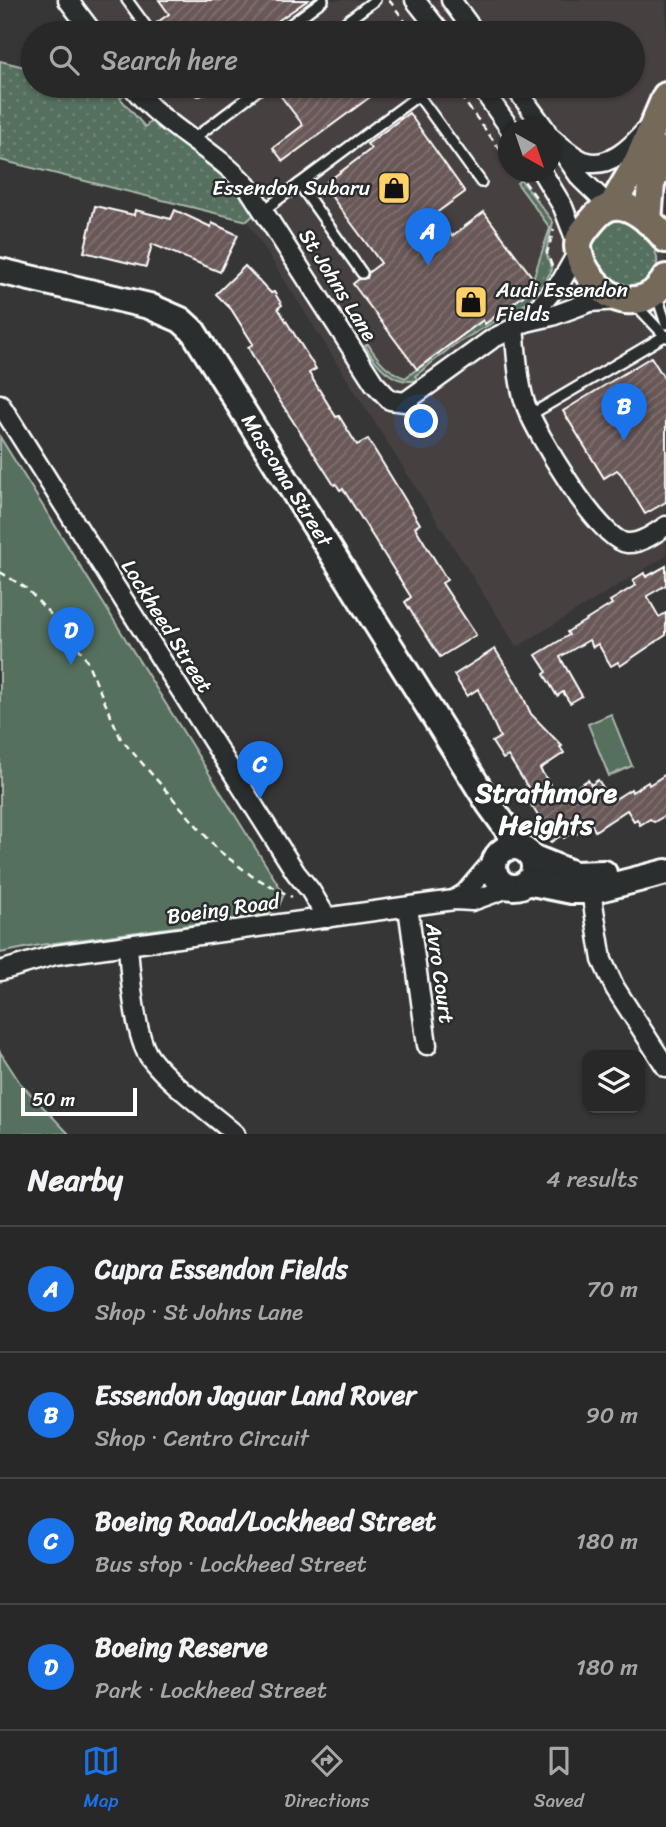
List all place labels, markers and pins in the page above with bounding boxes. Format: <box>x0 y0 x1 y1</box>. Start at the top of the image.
place label: Essendon Subaru <box>212 169 371 207</box>
shop icon: Essendon Subaru <box>375 169 413 207</box>
pin: A <box>405 208 451 266</box>
place label: Audi Essendon Fields <box>495 271 628 333</box>
shop icon: Audi Essendon Fields <box>452 283 490 321</box>
pin: B <box>601 383 647 441</box>
pin: D <box>48 607 94 665</box>
pin: C <box>237 741 283 799</box>

